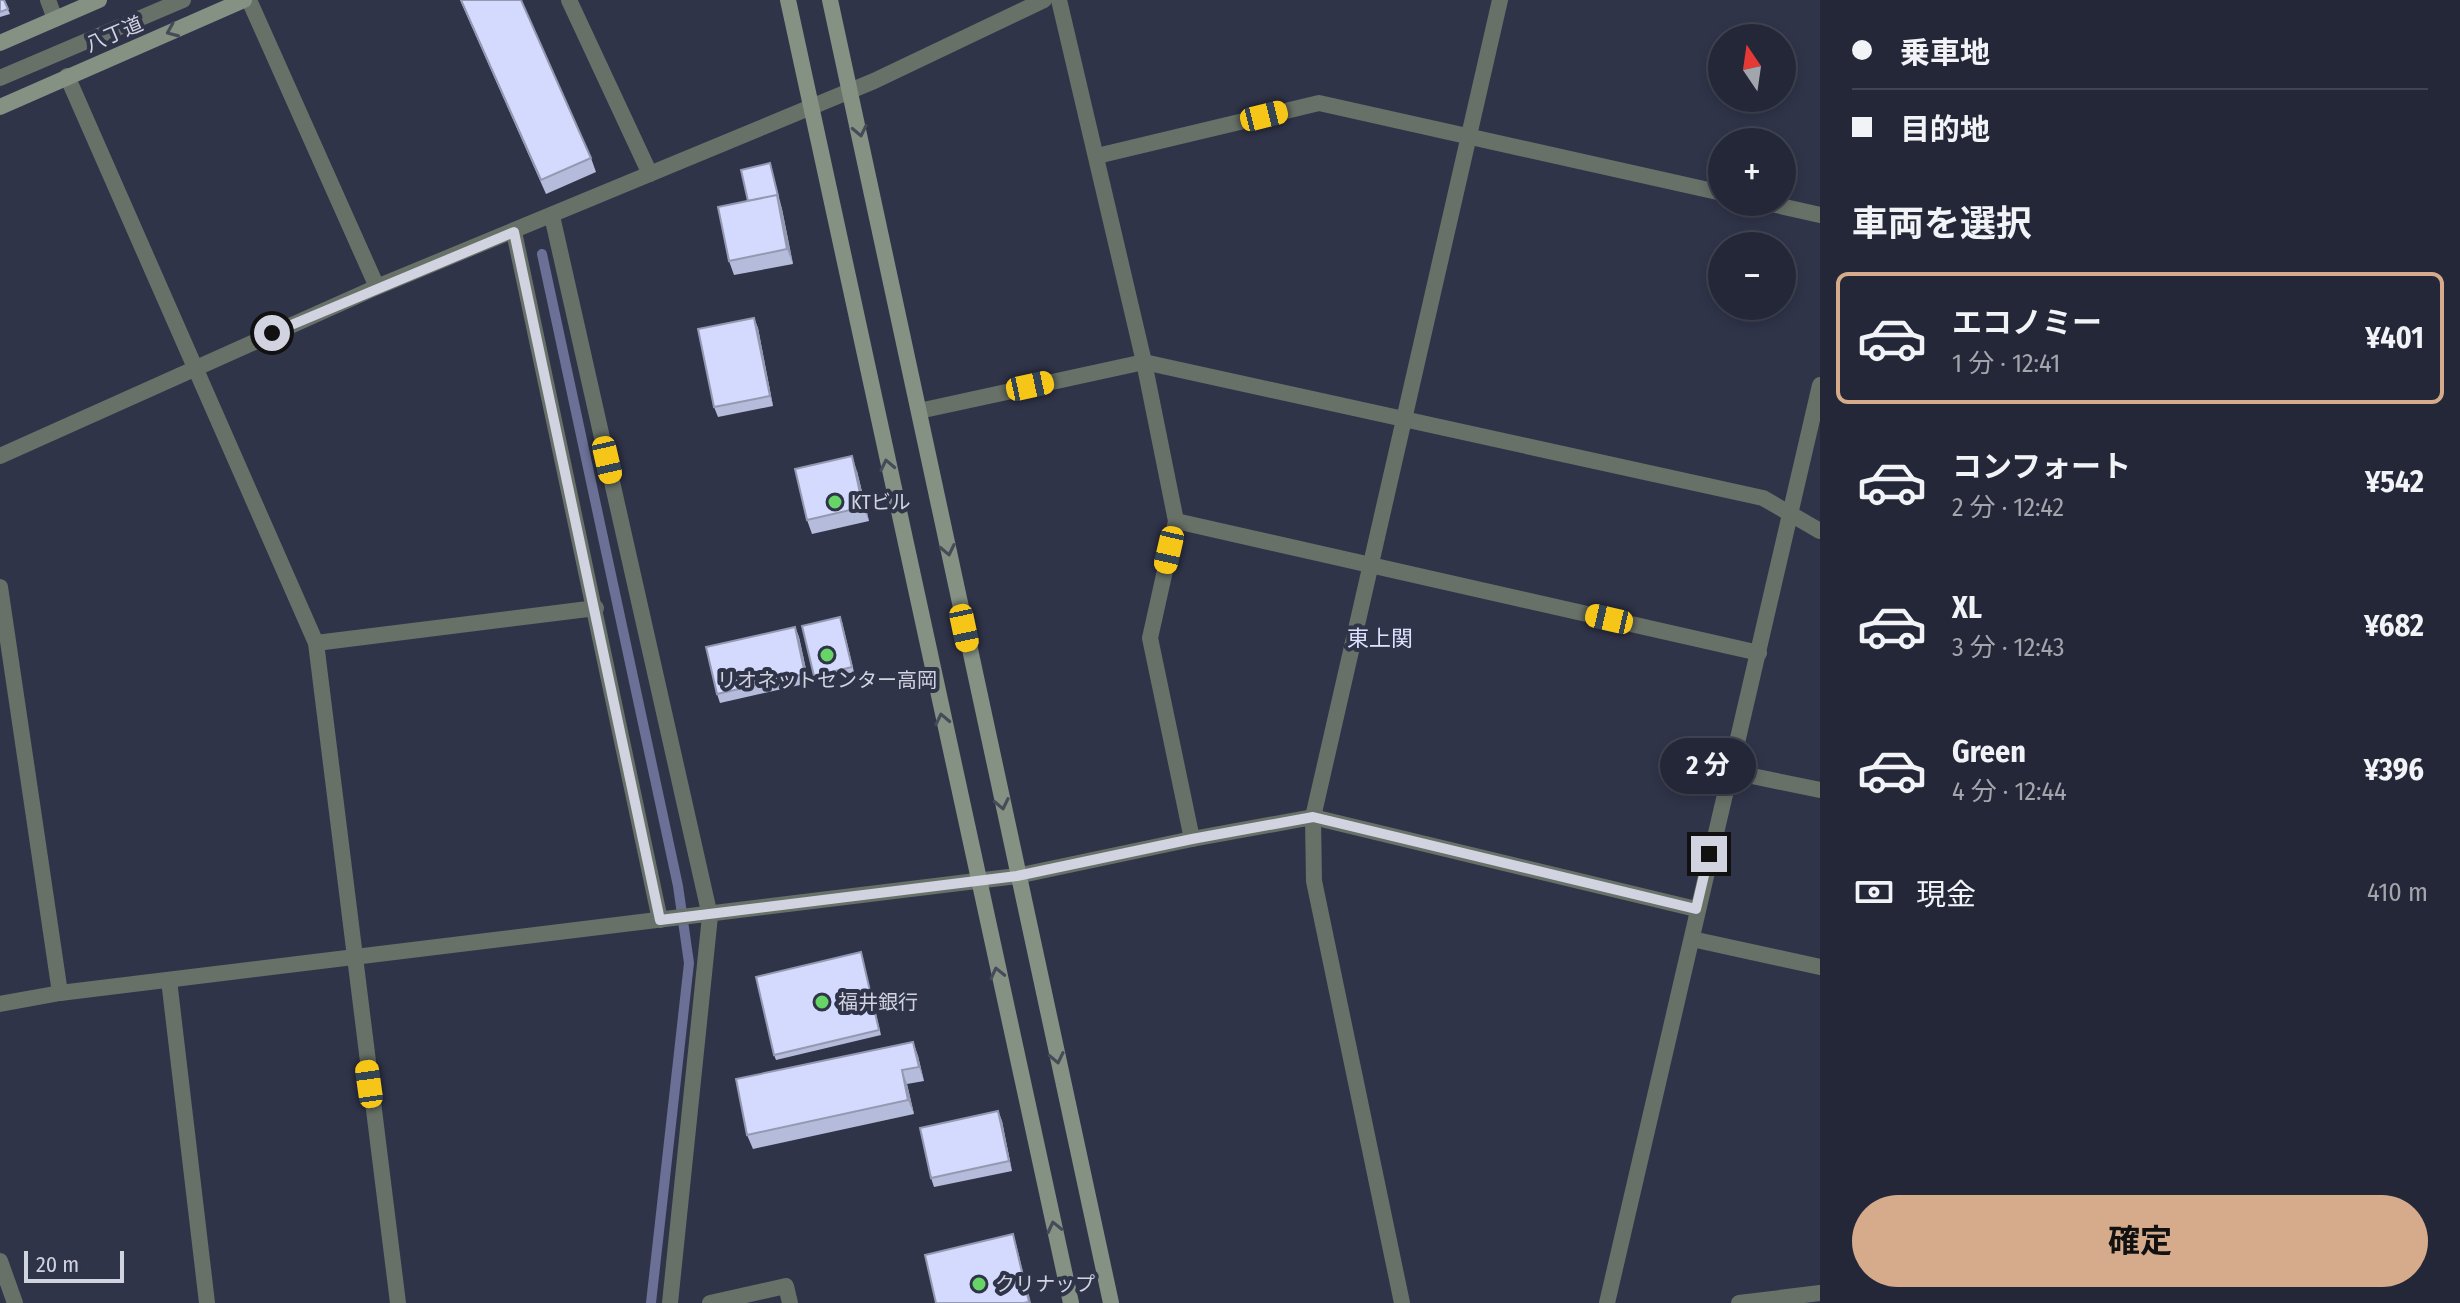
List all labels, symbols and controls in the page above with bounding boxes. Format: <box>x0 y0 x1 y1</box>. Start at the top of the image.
street label: 八丁道 <box>82 11 146 57</box>
one-way arrow <box>166 21 180 37</box>
north arrow <box>1708 24 1796 112</box>
map controls <box>1708 24 1796 320</box>
text: 乗車地 <box>1900 35 1990 71</box>
car <box>1238 99 1290 133</box>
text: 目的地 <box>1900 112 1990 148</box>
one-way arrow <box>851 123 868 137</box>
button: + <box>1708 128 1796 216</box>
text: 車両を選択 <box>1852 202 2032 246</box>
button: − <box>1708 232 1796 320</box>
icon: car <box>1856 302 1928 374</box>
text: エコノミー <box>1952 305 2102 341</box>
route start <box>254 315 290 351</box>
text: ¥401 <box>2365 320 2424 356</box>
text: 1 分 · 12:41 <box>1952 348 2060 379</box>
car <box>1004 369 1056 403</box>
car <box>590 434 624 486</box>
icon: car <box>1856 446 1928 518</box>
text: コンフォート <box>1952 449 2131 485</box>
one-way arrow <box>879 459 896 472</box>
text: ¥542 <box>2365 464 2424 500</box>
place label: KTビル <box>851 490 911 514</box>
text: 2 分 · 12:42 <box>1952 492 2064 523</box>
marker: KTビル <box>826 493 844 511</box>
car <box>1152 524 1186 576</box>
one-way arrow <box>939 542 956 556</box>
icon: car <box>1856 590 1928 662</box>
text: XL <box>1952 590 1982 626</box>
car <box>947 602 981 654</box>
car <box>1583 602 1635 636</box>
text: ¥682 <box>2364 608 2424 644</box>
district label: 東上関 <box>1347 625 1413 652</box>
text: 3 分 · 12:43 <box>1952 632 2065 663</box>
marker: リオネットセンター高岡 <box>818 646 836 664</box>
place label: リオネットセンター高岡 <box>717 668 937 692</box>
one-way arrow <box>934 713 951 726</box>
icon: car <box>1856 734 1928 806</box>
text: Green <box>1952 734 2026 770</box>
callout: 2 分 <box>1661 738 1757 794</box>
text: 2 分 <box>1686 750 1730 781</box>
text: ¥396 <box>2364 752 2424 788</box>
text: 4 分 · 12:44 <box>1952 776 2067 807</box>
one-way arrow <box>992 797 1009 811</box>
route end <box>1691 836 1727 872</box>
icon: cash <box>1852 870 1896 914</box>
text: 現金 <box>1916 877 1976 913</box>
text: 410 m <box>2367 877 2428 908</box>
one-way arrow <box>989 967 1006 980</box>
place label: 福井銀行 <box>838 990 918 1014</box>
marker: 福井銀行 <box>813 993 831 1011</box>
one-way arrow <box>1048 1051 1065 1064</box>
car <box>354 1059 384 1109</box>
button: 確定 <box>1852 1195 2428 1287</box>
one-way arrow <box>1046 1221 1063 1234</box>
scale bar <box>24 1247 124 1283</box>
text: 20 m <box>36 1251 79 1278</box>
place label: クリナップ <box>995 1272 1095 1296</box>
marker: クリナップ <box>970 1275 988 1293</box>

